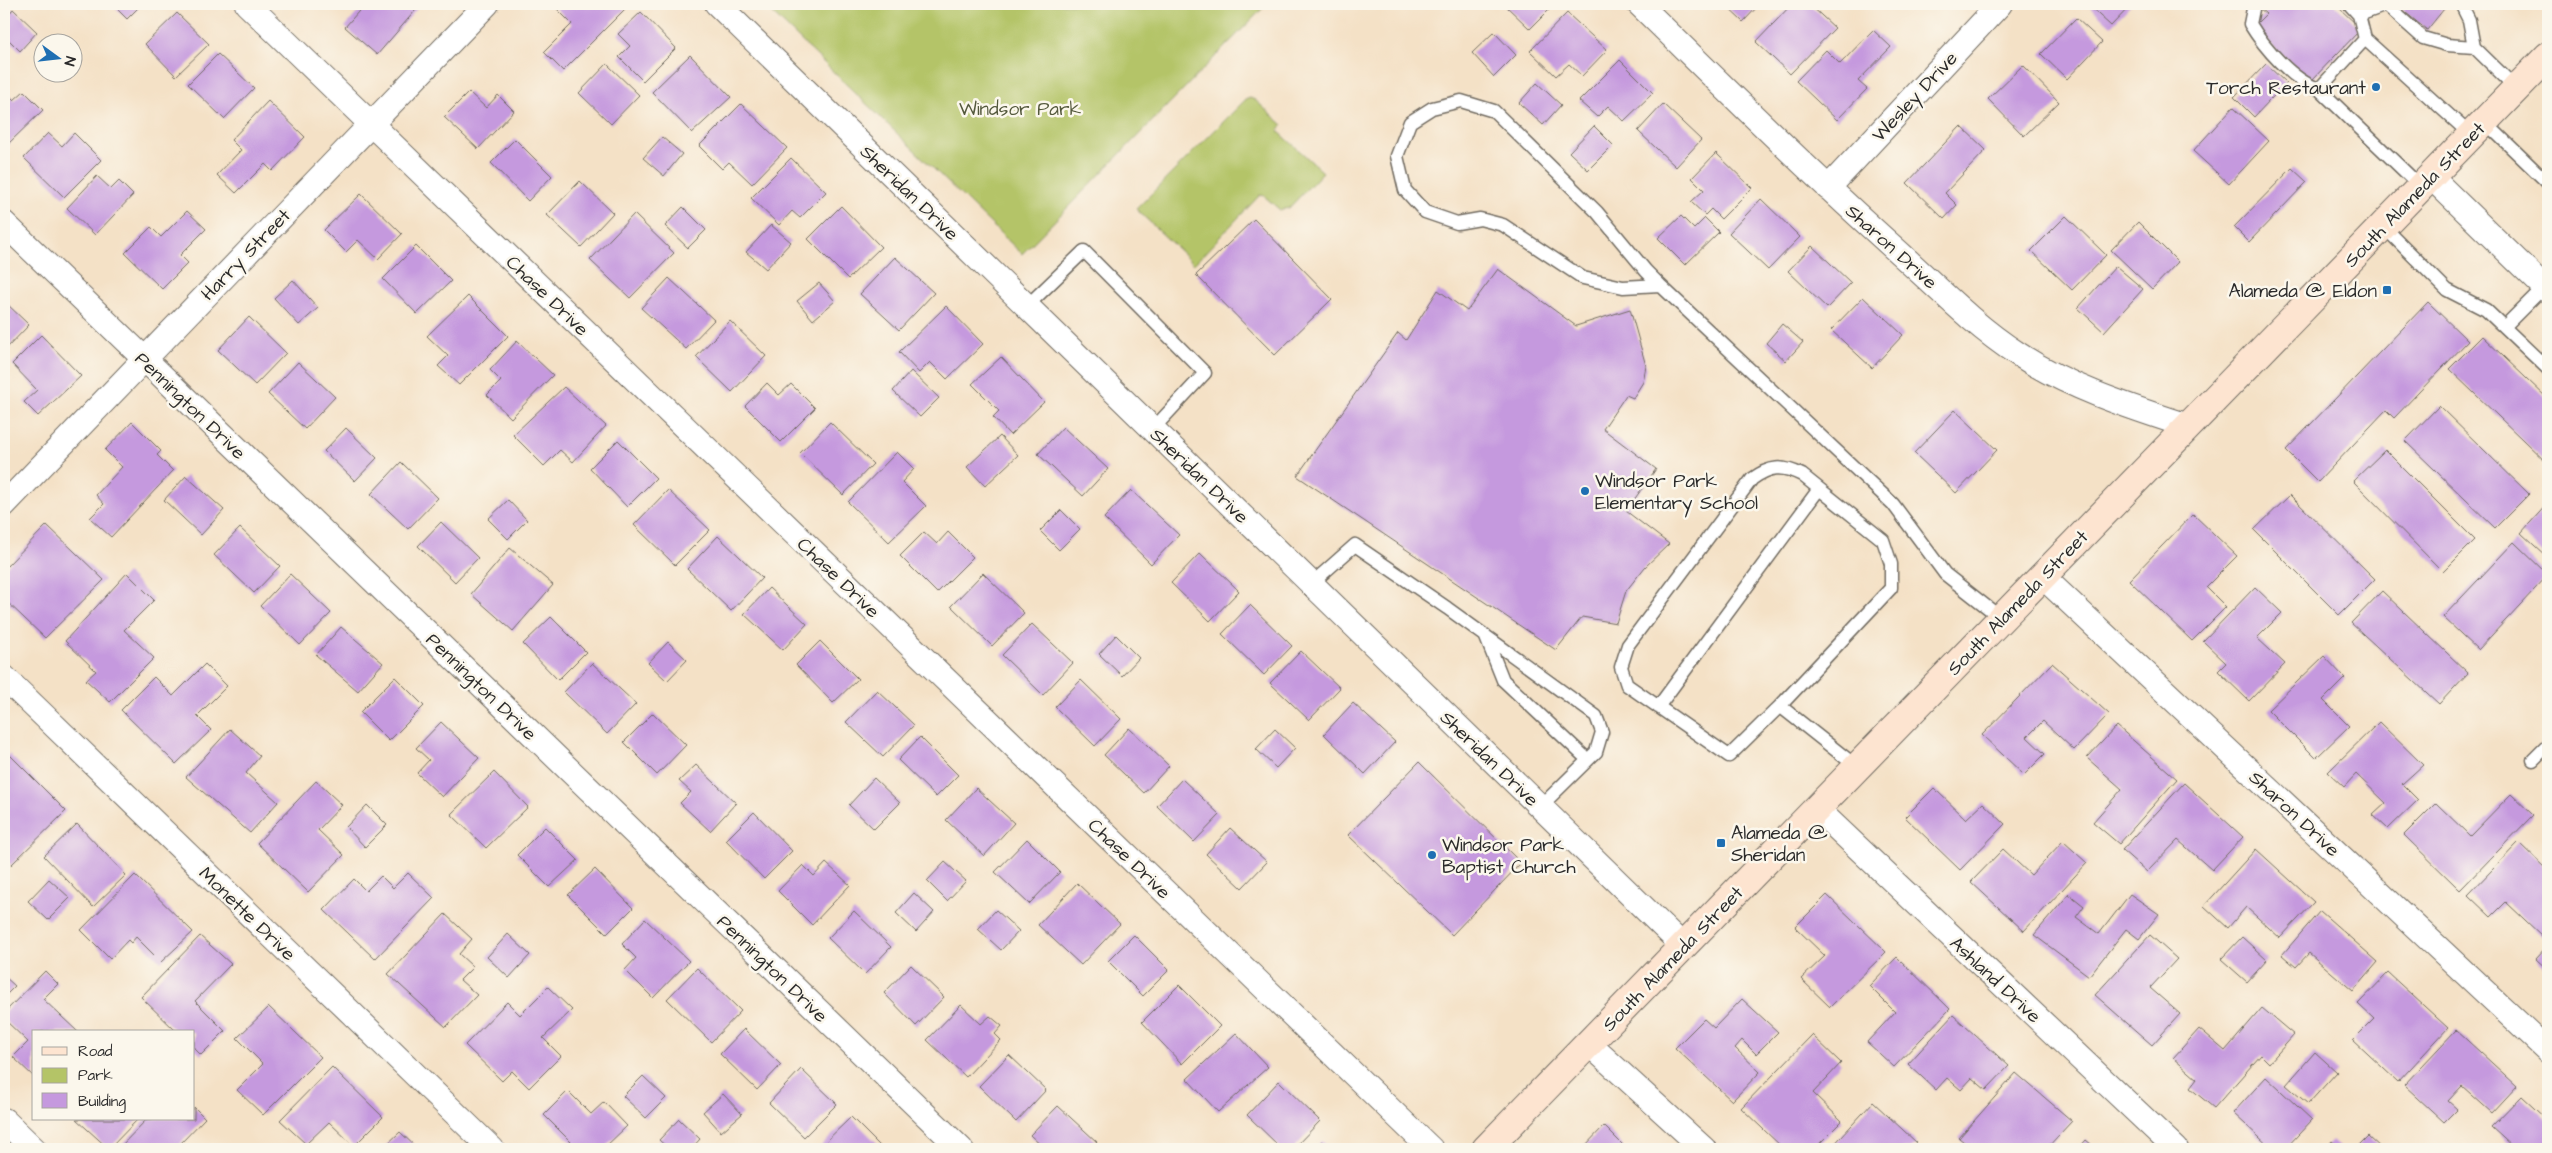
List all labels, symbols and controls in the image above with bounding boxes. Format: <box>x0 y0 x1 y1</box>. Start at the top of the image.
north arrow <box>32 32 82 82</box>
street label: Wesley Drive <box>1866 46 1965 149</box>
text: N <box>59 54 80 68</box>
place label: Torch Restaurant <box>2206 75 2366 102</box>
marker: Torch Restaurant <box>2370 81 2382 93</box>
park label: Windsor Park <box>959 96 1081 123</box>
street label: South Alameda Street <box>2338 116 2492 274</box>
street label: Sheridan Drive <box>854 139 964 247</box>
street label: Sharon Drive <box>1839 198 1943 296</box>
street label: Harry Street <box>195 203 298 308</box>
street label: Chase Drive <box>500 250 594 343</box>
place label: Alameda @ Eldon <box>2229 278 2377 305</box>
marker: Alameda @ Eldon <box>2381 284 2393 296</box>
street label: Pennington Drive <box>128 346 251 467</box>
street label: Sheridan Drive <box>1144 422 1254 530</box>
place label: Windsor Park Elementary School <box>1595 468 1758 518</box>
marker: Windsor Park Elementary School <box>1579 485 1591 497</box>
street label: South Alameda Street <box>1941 524 2095 682</box>
street label: Chase Drive <box>791 532 885 625</box>
street label: Pennington Drive <box>419 627 542 748</box>
street label: Sheridan Drive <box>1434 705 1544 813</box>
street label: Sharon Drive <box>2243 765 2345 863</box>
street label: Chase Drive <box>1082 813 1176 906</box>
place label: Alameda @ Sheridan <box>1731 820 1828 869</box>
place label: Windsor Park Baptist Church <box>1442 832 1576 881</box>
marker: Alameda @ Sheridan <box>1715 837 1727 849</box>
marker: Windsor Park Baptist Church <box>1426 849 1438 861</box>
street label: Monette Drive <box>193 861 301 967</box>
street label: South Alameda Street <box>1596 880 1750 1038</box>
street label: Pennington Drive <box>710 909 833 1030</box>
street label: Ashland Drive <box>1943 931 2047 1030</box>
legend <box>32 1030 195 1120</box>
text: Road <box>78 1041 113 1062</box>
text: Park <box>78 1065 113 1086</box>
text: Building <box>78 1091 126 1113</box>

